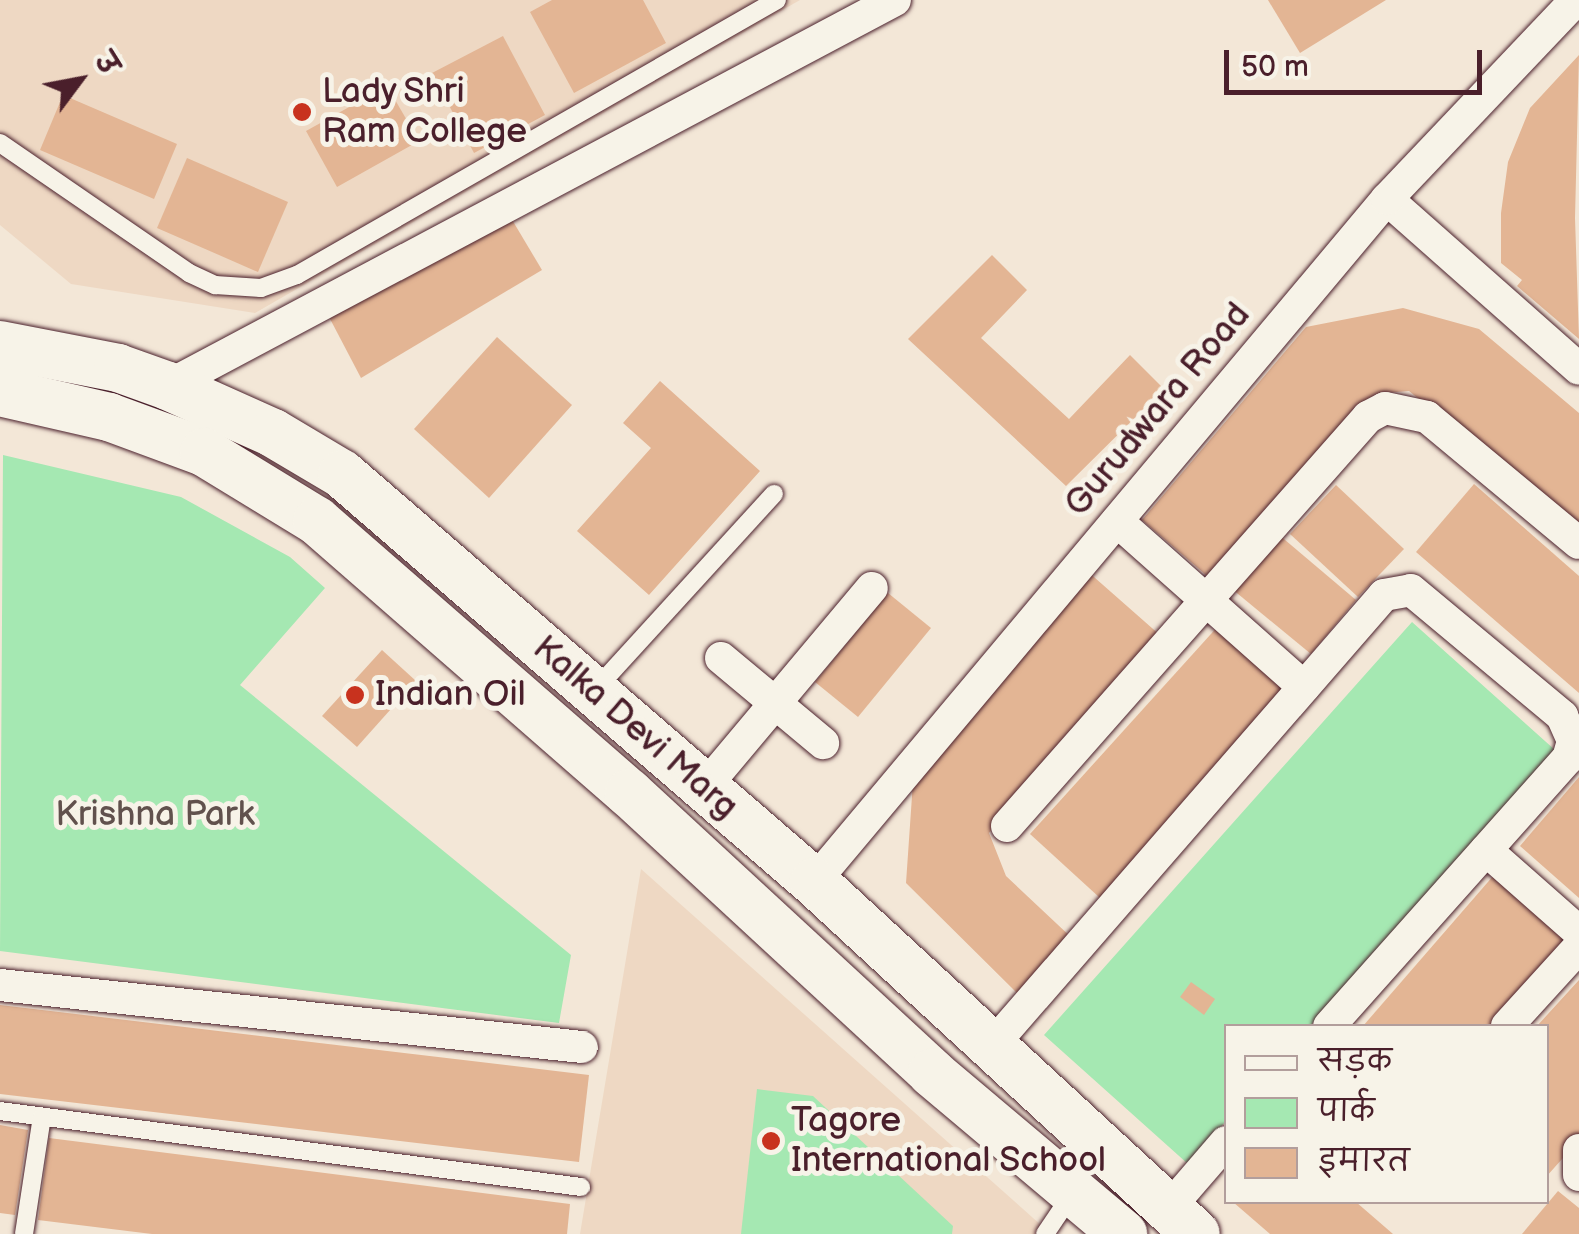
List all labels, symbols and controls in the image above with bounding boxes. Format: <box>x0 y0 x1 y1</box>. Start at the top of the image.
north arrow <box>30 30 130 130</box>
scale bar <box>1229 30 1486 92</box>
text: उ <box>87 47 125 80</box>
text: 50 m <box>1241 49 1309 85</box>
place label: Lady Shri Ram College <box>322 71 527 153</box>
marker: Lady Shri Ram College <box>291 101 313 123</box>
street label: Gurudwara Road <box>1057 295 1259 525</box>
street label: Kalka Devi Marg <box>524 628 746 828</box>
place label: Indian Oil <box>375 674 525 716</box>
marker: Indian Oil <box>344 684 366 706</box>
park label: Krishna Park <box>55 794 255 836</box>
legend <box>1224 1024 1549 1204</box>
text: सड़क <box>1318 1044 1392 1080</box>
text: पार्क <box>1318 1094 1375 1130</box>
place label: Tagore International School <box>791 1100 1107 1182</box>
marker: Tagore International School <box>760 1130 782 1152</box>
text: इमारत <box>1318 1144 1410 1180</box>

